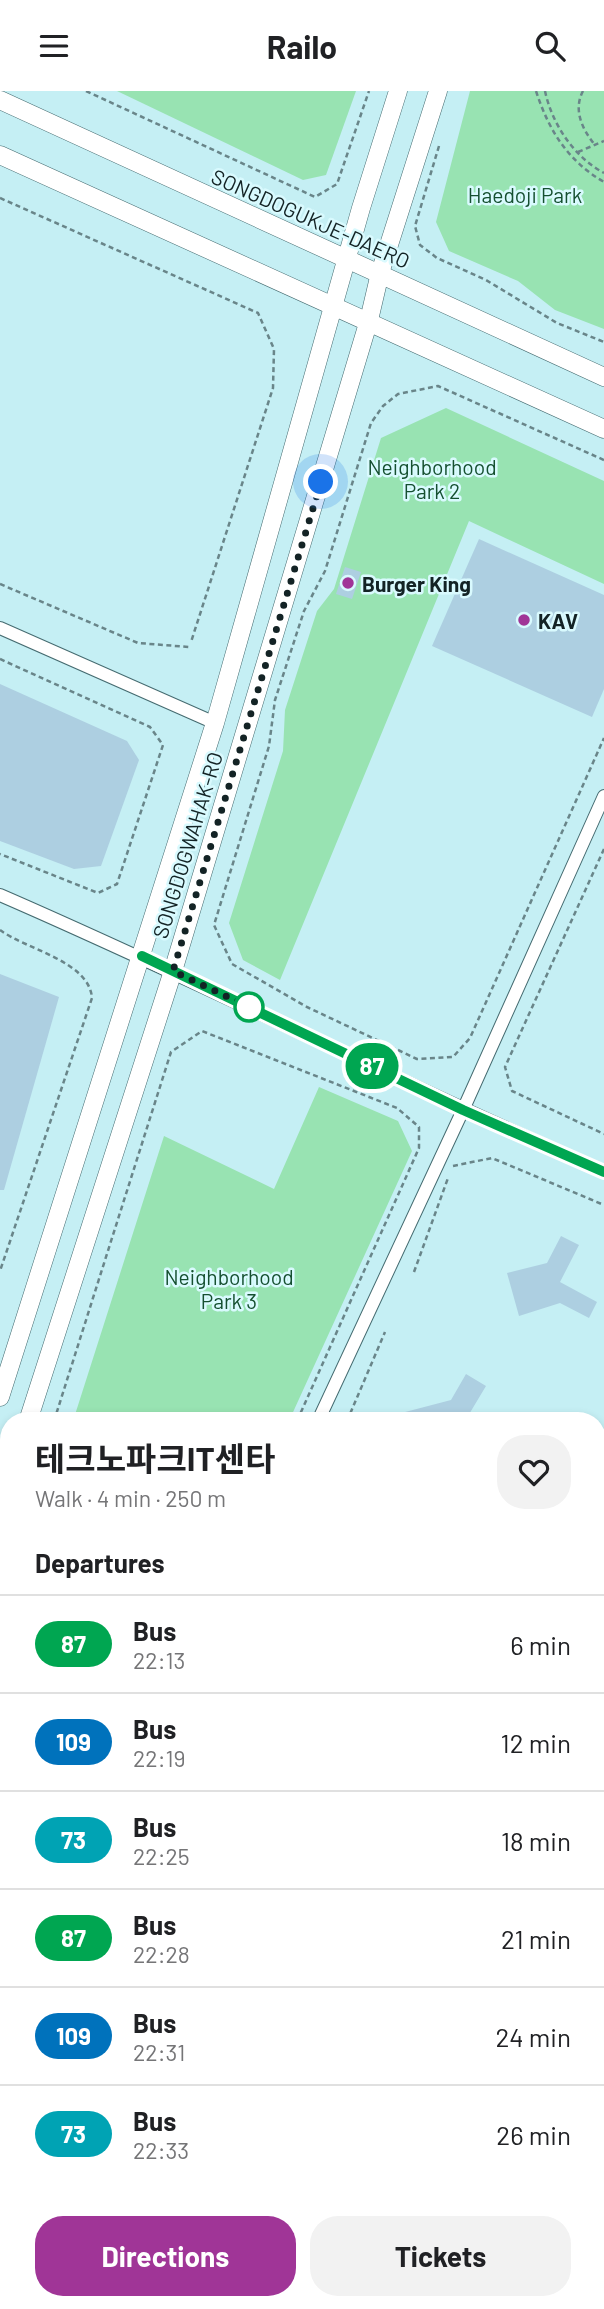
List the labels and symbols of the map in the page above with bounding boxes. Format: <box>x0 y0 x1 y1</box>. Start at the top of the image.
street label: SONGDOGUKJE-DAERO <box>208 163 414 273</box>
park label: Haedoji Park <box>468 182 582 207</box>
park label: Neighborhood Park 2 <box>367 454 497 503</box>
your location <box>303 464 338 499</box>
place label: Burger King <box>362 571 471 596</box>
marker: Burger King <box>340 575 356 591</box>
place label: KAV <box>538 608 578 633</box>
marker: KAV <box>516 612 532 628</box>
street label: SONGDOGWAHAK-RO <box>147 749 227 941</box>
unlabelled marker <box>234 992 264 1022</box>
line badge: 87 <box>340 1043 404 1089</box>
park label: Neighborhood Park 3 <box>164 1264 294 1313</box>

